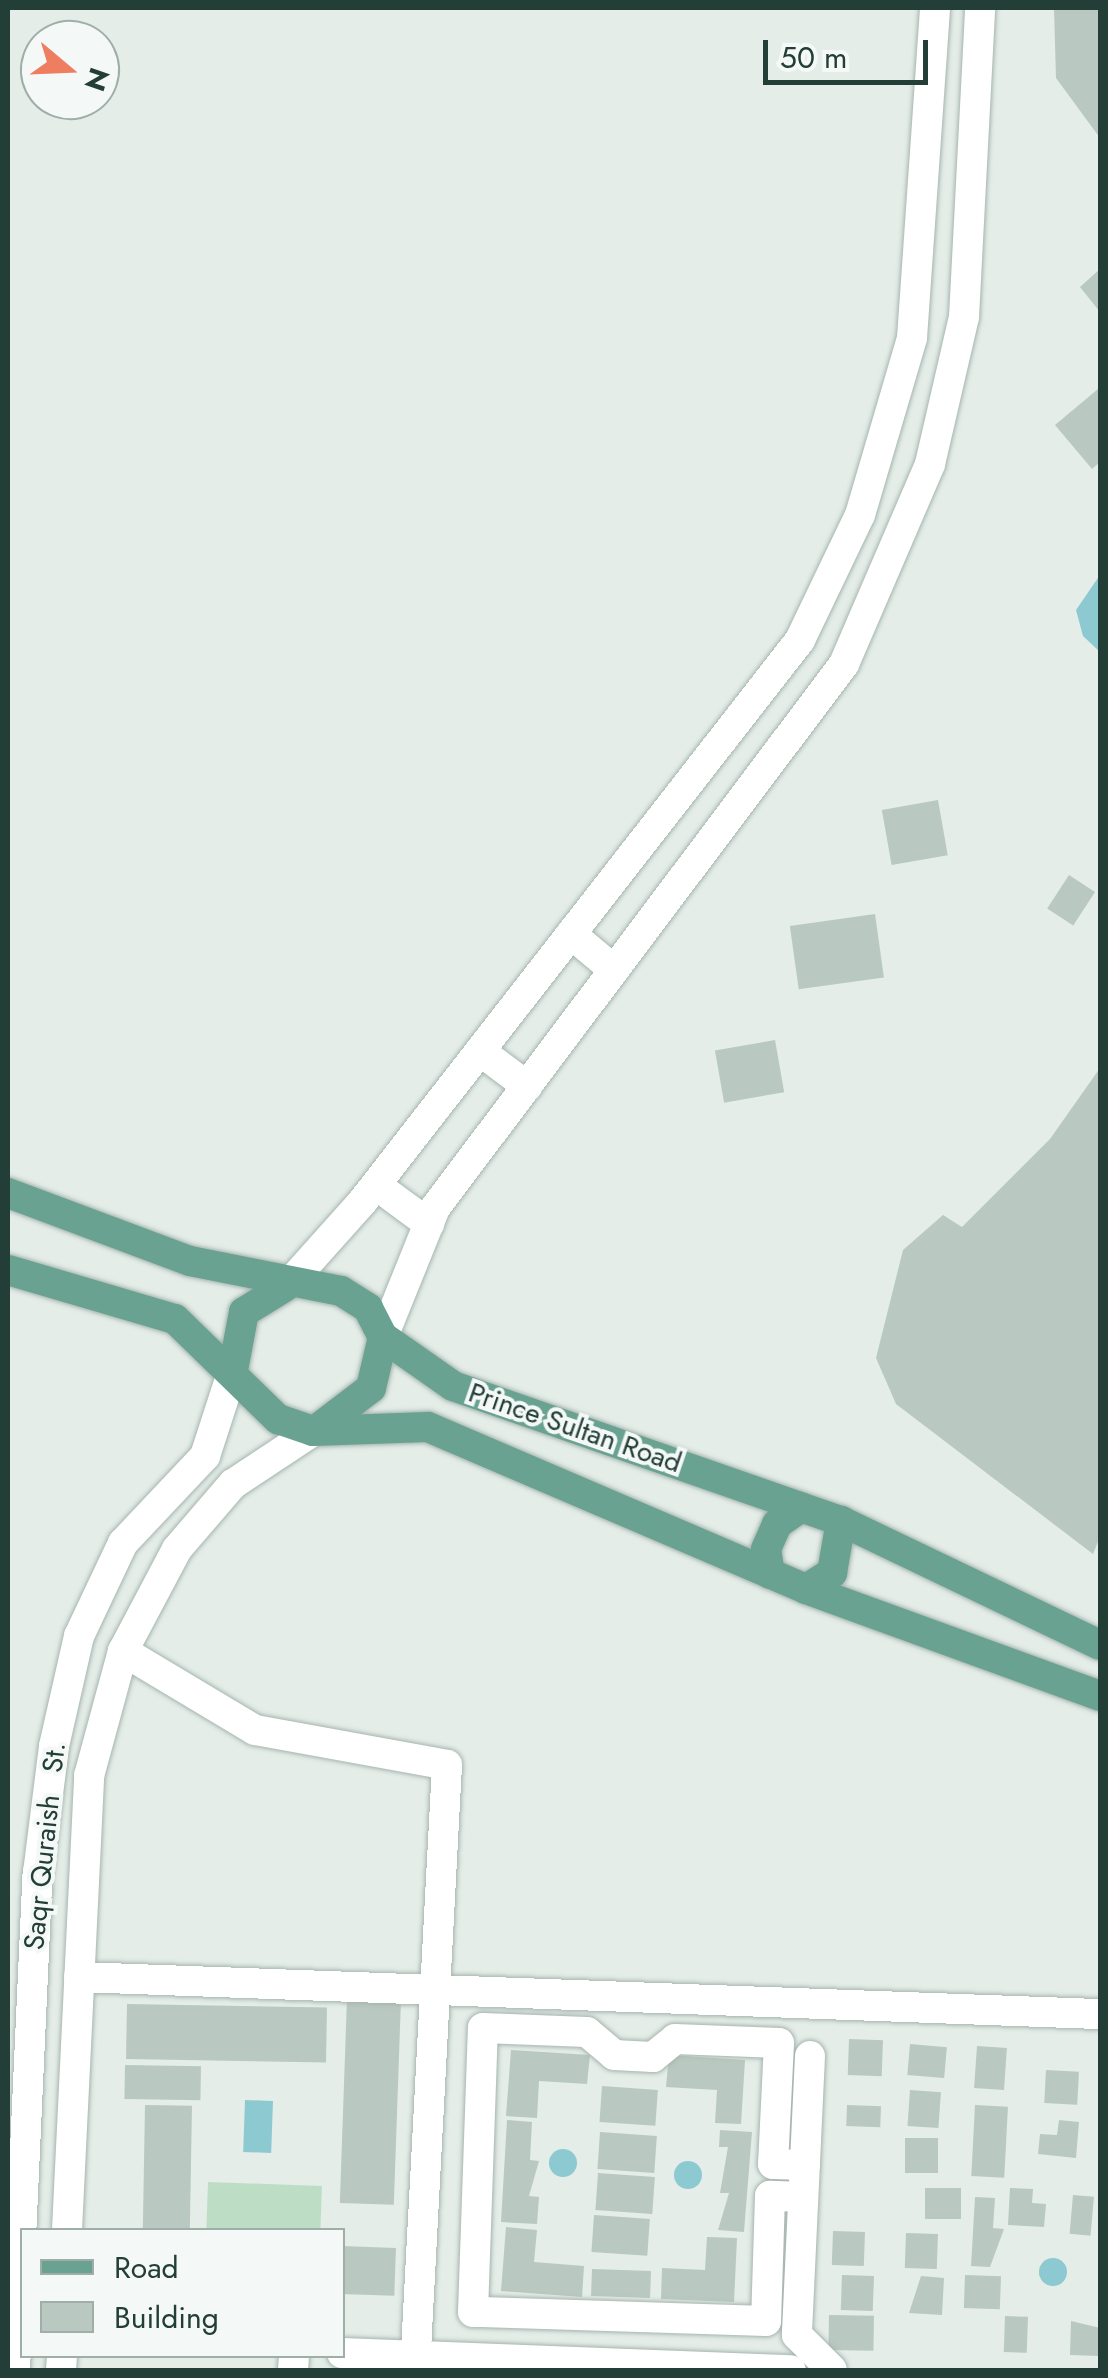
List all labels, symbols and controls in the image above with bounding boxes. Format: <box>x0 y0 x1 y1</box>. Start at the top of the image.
north arrow <box>20 20 120 120</box>
scale bar <box>768 20 933 82</box>
text: 50 m <box>780 36 847 79</box>
text: N <box>74 62 120 96</box>
street label: Prince Sultan Road <box>464 1376 686 1480</box>
street label: Saqr Quraish ٍSt. <box>18 1747 72 1945</box>
legend <box>20 2228 345 2358</box>
text: Road <box>114 2246 179 2289</box>
text: Building <box>114 2296 219 2339</box>

